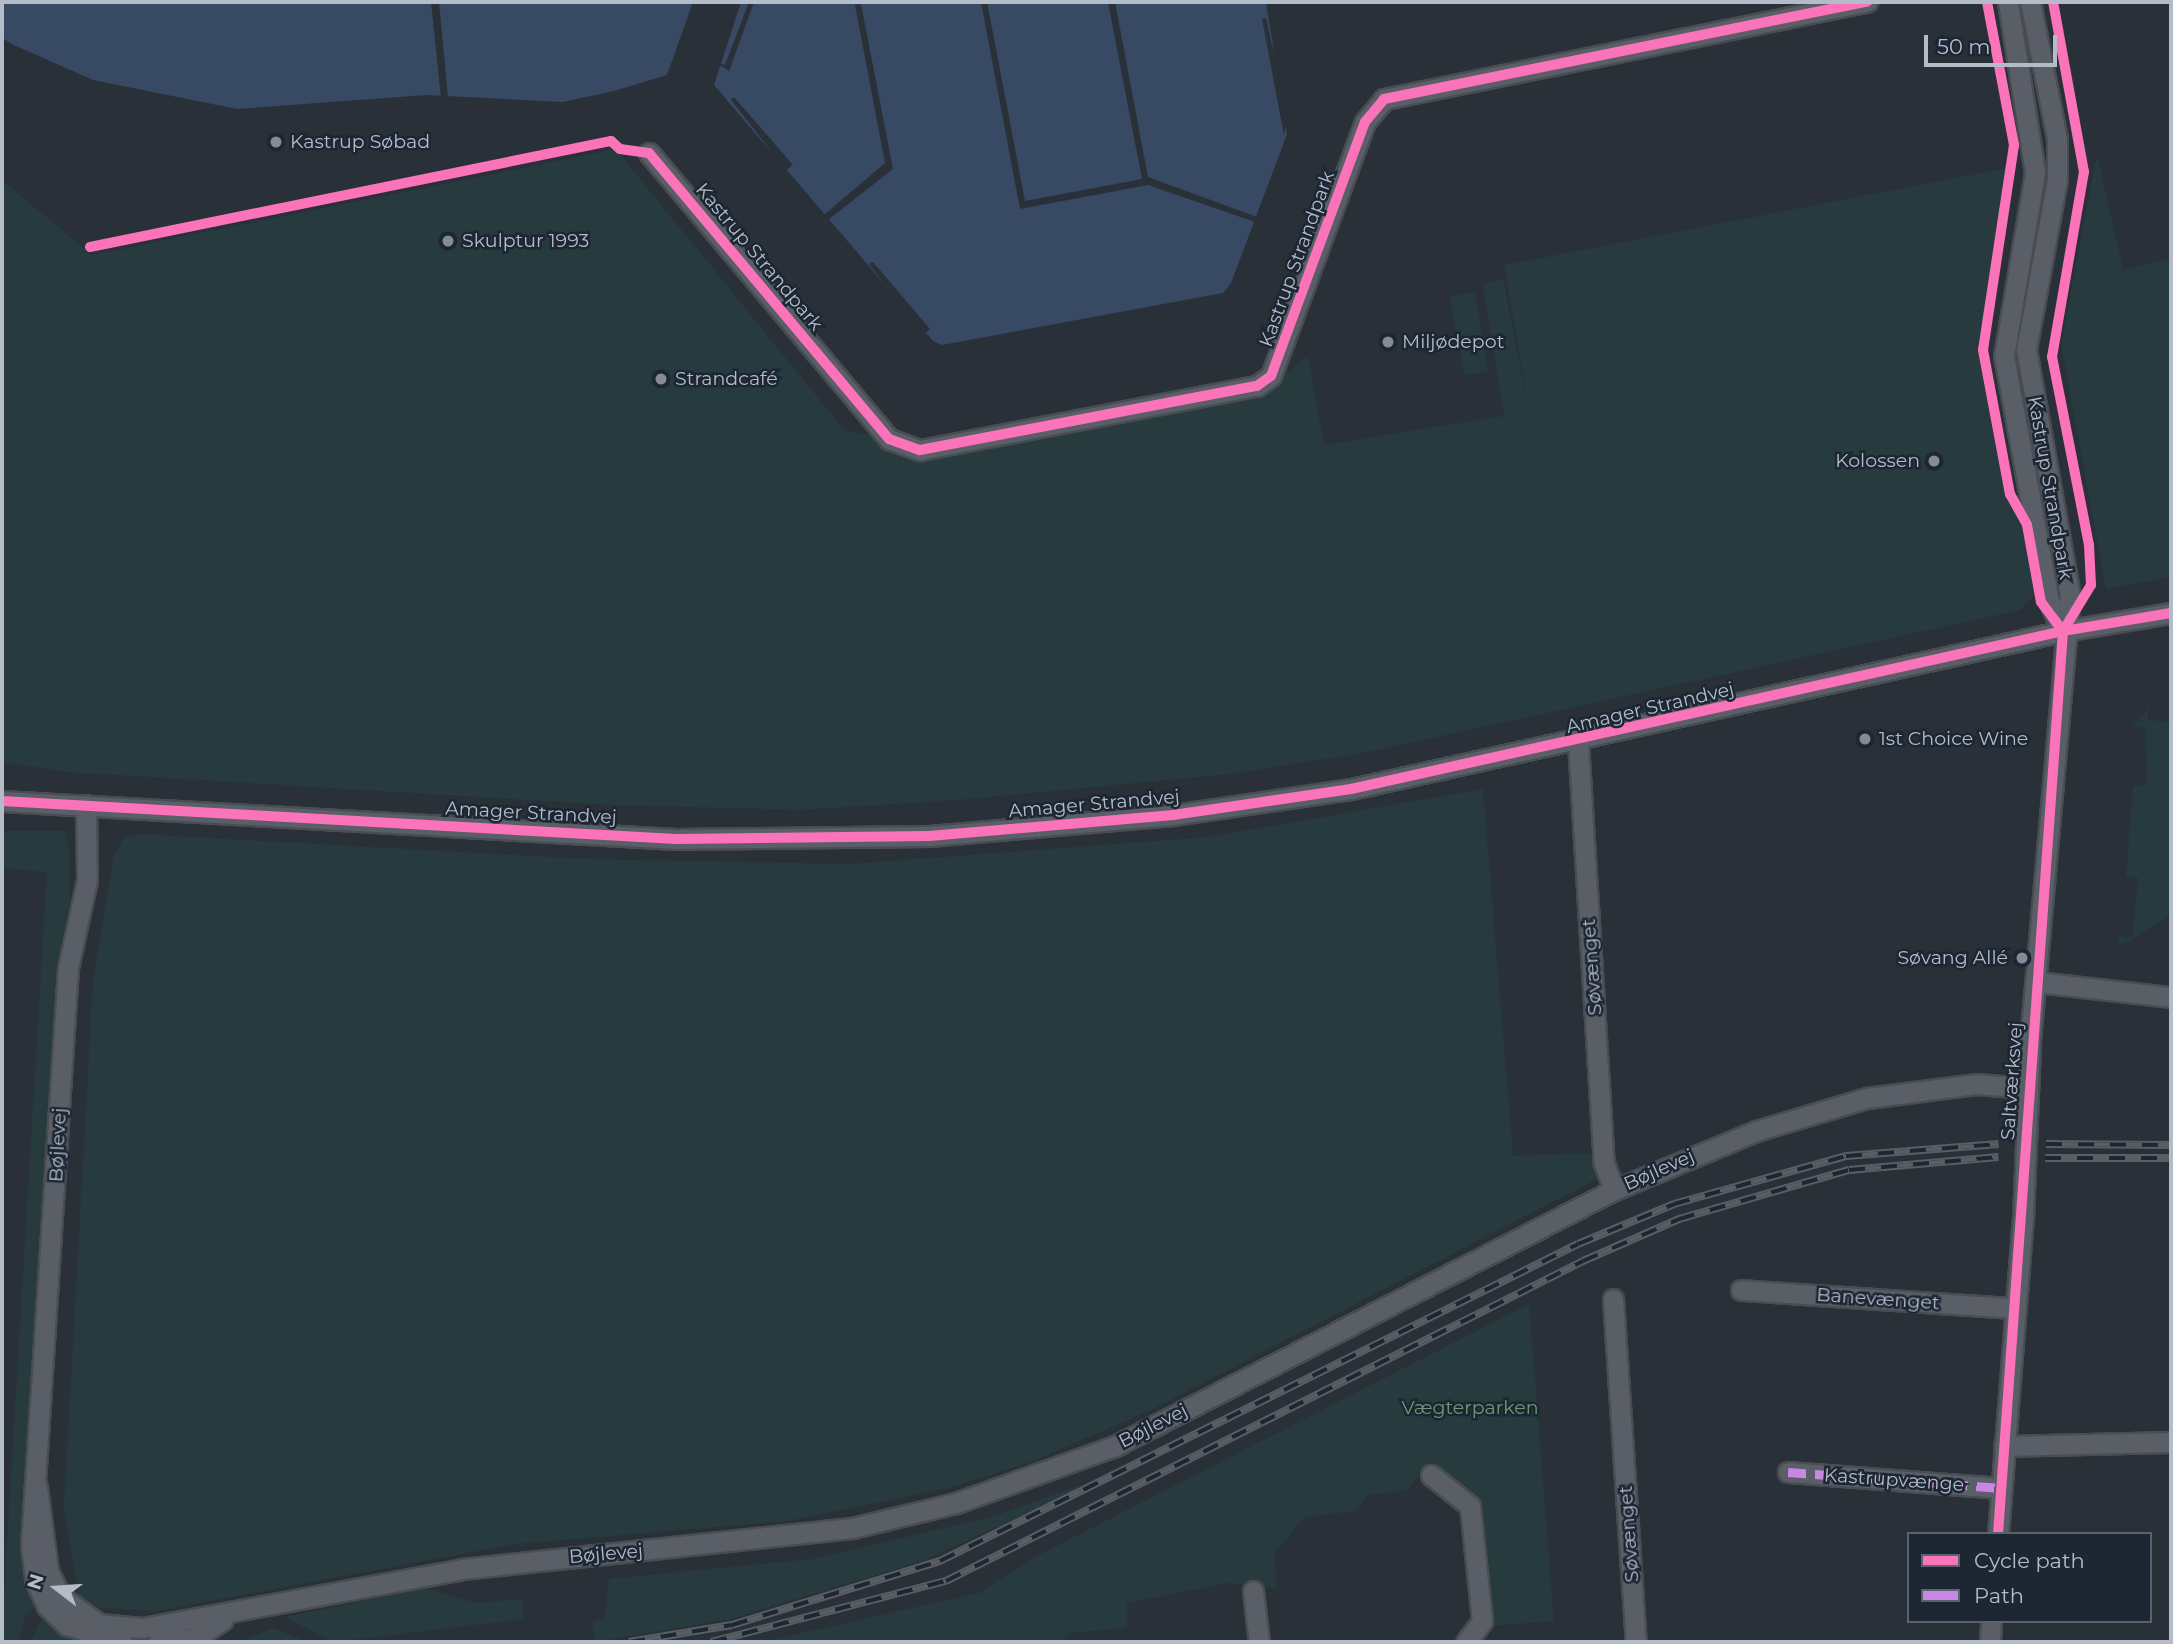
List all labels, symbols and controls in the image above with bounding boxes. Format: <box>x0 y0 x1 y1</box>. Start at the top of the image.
scale bar <box>1928 21 2061 65</box>
text: 50 m <box>1937 34 1991 59</box>
place label: Kastrup Søbad <box>290 131 430 153</box>
marker: Kastrup Søbad <box>268 134 284 150</box>
street label: Kastrup Strandpark <box>1255 168 1339 350</box>
street label: Kastrup Strandpark <box>691 179 827 335</box>
place label: Skulptur 1993 <box>462 230 589 252</box>
marker: Skulptur 1993 <box>440 233 456 249</box>
place label: Miljødepot <box>1402 331 1504 353</box>
marker: Miljødepot <box>1380 334 1396 350</box>
place label: Strandcafé <box>675 368 778 390</box>
marker: Strandcafé <box>653 371 669 387</box>
street label: Kastrup Strandpark <box>2023 395 2077 581</box>
place label: Kolossen <box>1835 450 1920 472</box>
marker: Kolossen <box>1926 453 1942 469</box>
street label: Amager Strandvej <box>1564 678 1736 738</box>
place label: 1st Choice Wine <box>1879 728 2028 750</box>
marker: 1st Choice Wine <box>1857 731 1873 747</box>
street label: Amager Strandvej <box>1007 785 1181 823</box>
street label: Amager Strandvej <box>445 797 617 829</box>
street label: Søvænget <box>1577 918 1607 1016</box>
place label: Søvang Allé <box>1897 947 2008 969</box>
marker: Søvang Allé <box>2014 950 2030 966</box>
street label: Saltværksvej <box>1997 1021 2027 1141</box>
street label: Bøjlevej <box>45 1107 71 1183</box>
street label: Bøjlevej <box>1620 1144 1698 1196</box>
street label: Banevænget <box>1816 1283 1940 1315</box>
park label: Vægterparken <box>1401 1397 1539 1419</box>
street label: Bøjlevej <box>1115 1399 1191 1453</box>
street label: Kastrupvænge <box>1823 1464 1965 1496</box>
street label: Søvænget <box>1614 1485 1644 1583</box>
legend <box>1907 1532 2152 1623</box>
street label: Bøjlevej <box>568 1539 644 1569</box>
text: Cycle path <box>1974 1548 2085 1573</box>
north arrow <box>21 1553 91 1623</box>
text: N <box>22 1571 49 1592</box>
text: Path <box>1974 1583 2024 1608</box>

